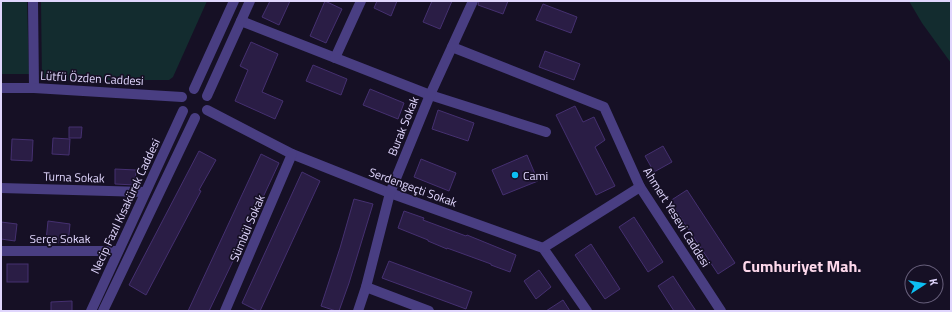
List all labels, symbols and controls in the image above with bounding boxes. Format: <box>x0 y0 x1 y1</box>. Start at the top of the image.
street label: Lütfü Özden Caddesi <box>40 66 144 90</box>
street label: Burak Sokak <box>382 93 424 159</box>
street label: Necip Fazıl Kısakürek Caddesi <box>85 135 165 277</box>
street label: Serdengeçti Sokak <box>366 162 460 212</box>
street label: Ahmert Yesevi Caddesi <box>639 163 715 271</box>
street label: Turna Sokak <box>43 166 105 188</box>
place label: Cami <box>523 166 548 185</box>
marker: Cami <box>510 170 520 180</box>
street label: Sümbül Sokak <box>224 191 270 265</box>
street label: Serçe Sokak <box>30 229 91 248</box>
district label: Cumhuriyet Mah. <box>743 254 861 278</box>
north arrow <box>904 264 944 304</box>
text: K <box>925 277 942 287</box>

